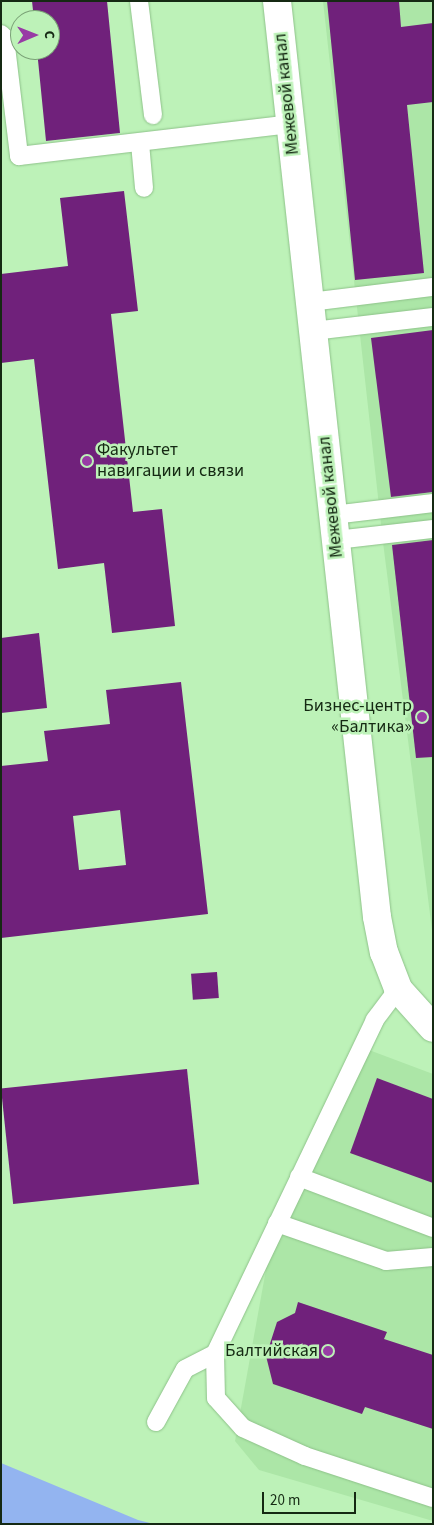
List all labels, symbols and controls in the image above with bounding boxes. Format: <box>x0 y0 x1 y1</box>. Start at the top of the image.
north arrow <box>10 10 60 60</box>
text: С <box>39 31 59 39</box>
street label: Межевой канал <box>270 32 304 156</box>
street label: Межевой канал <box>314 435 348 559</box>
place label: Факультет навигации и связи <box>97 440 244 482</box>
marker: Факультет навигации и связи <box>81 455 93 467</box>
place label: Бизнес-центр «Балтика» <box>303 696 412 739</box>
marker: Бизнес-центр «Балтика» <box>416 711 428 723</box>
place label: Балтийская <box>225 1340 318 1362</box>
marker: Балтийская <box>322 1345 334 1357</box>
scale bar <box>264 1482 358 1514</box>
text: 20 m <box>270 1490 300 1511</box>

